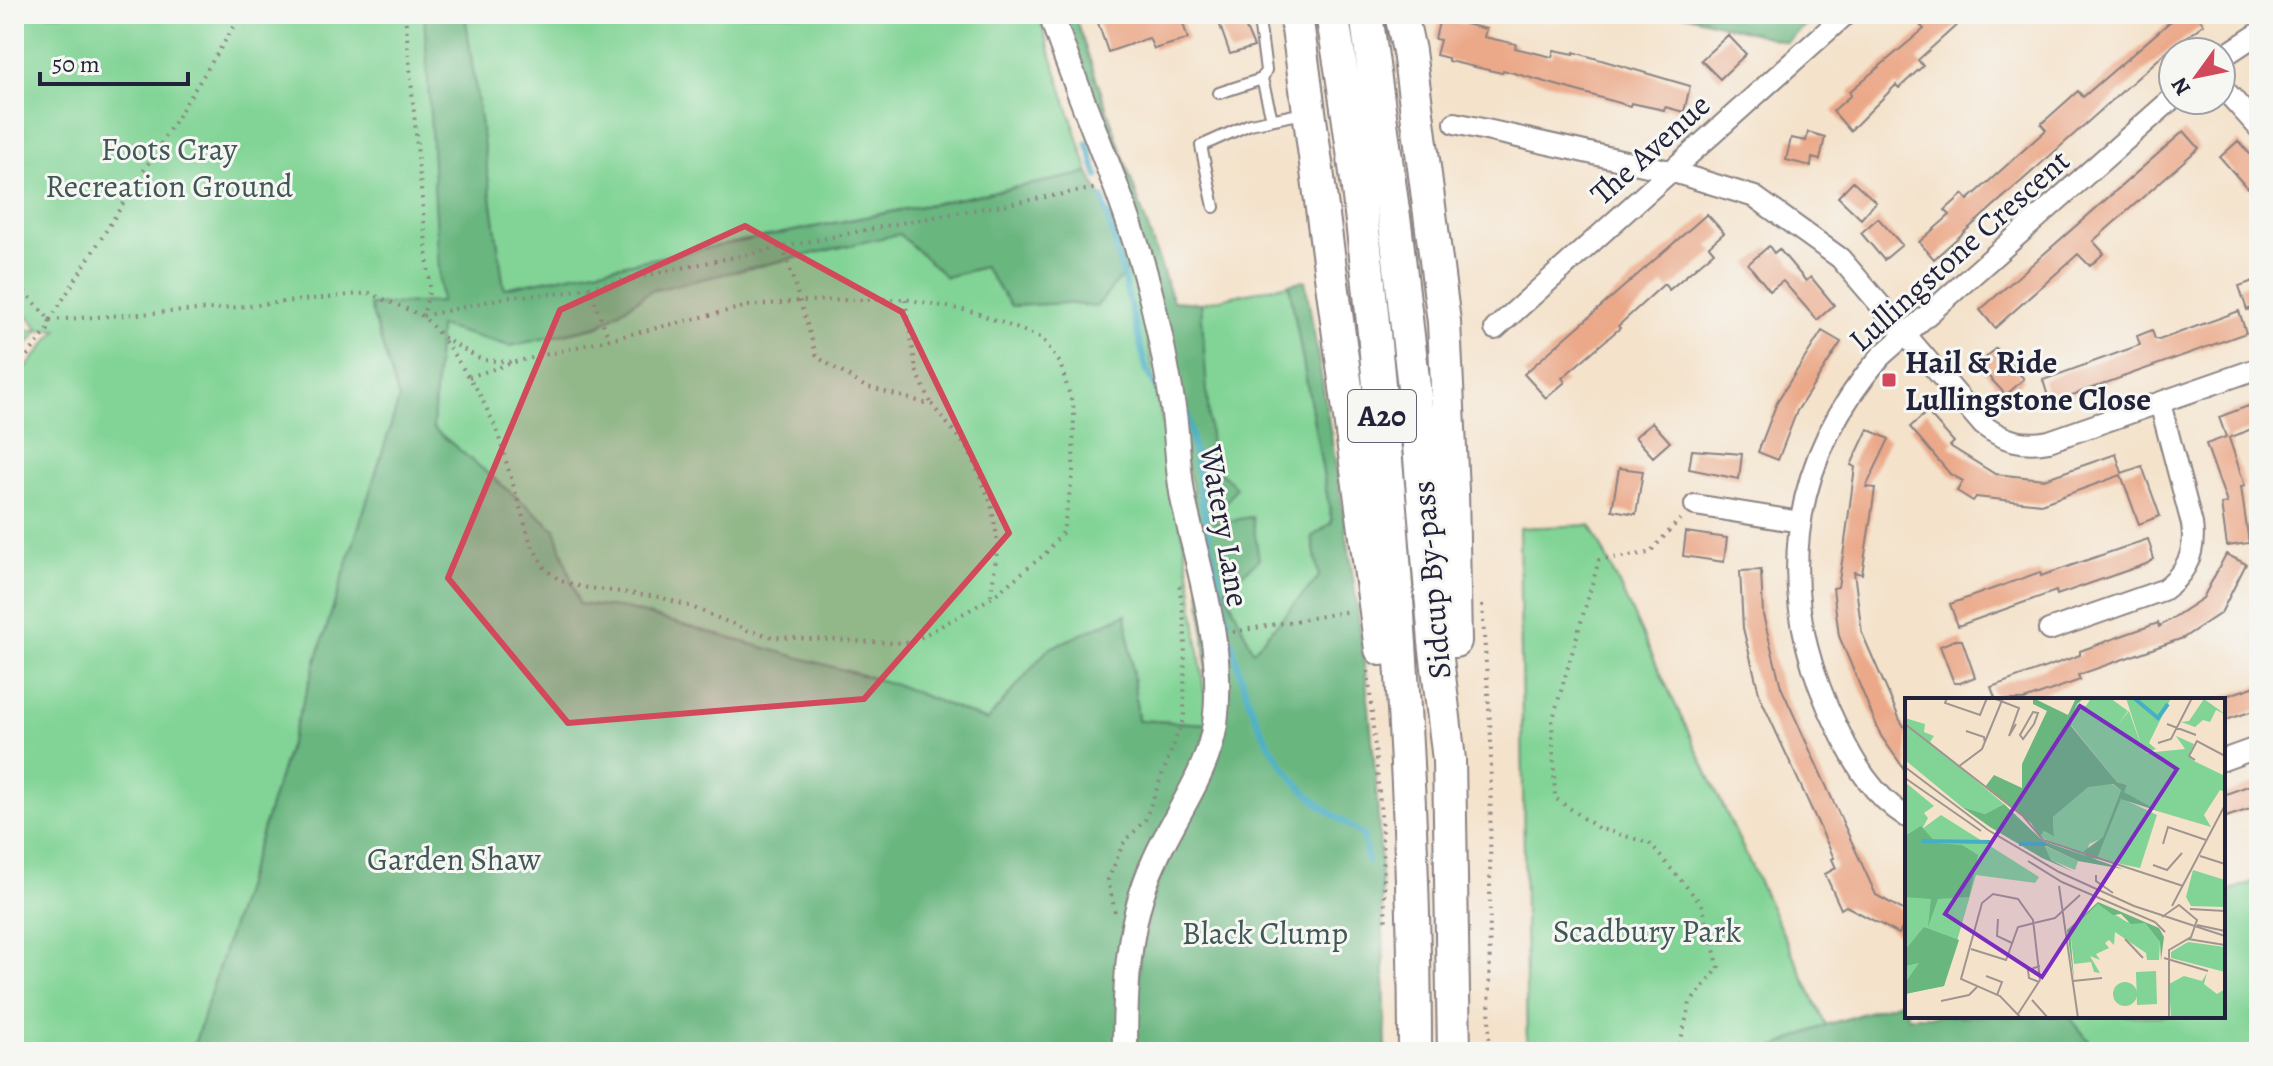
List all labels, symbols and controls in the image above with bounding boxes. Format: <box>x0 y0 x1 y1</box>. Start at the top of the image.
scale bar <box>40 36 188 86</box>
north arrow <box>2157 36 2237 116</box>
text: 50 m <box>52 48 100 80</box>
text: N <box>2164 71 2198 101</box>
street label: The Avenue <box>1580 83 1720 215</box>
park label: Foots Cray Recreation Ground <box>45 127 294 208</box>
street label: Lullingstone Crescent <box>1839 139 2079 361</box>
place label: Hail & Ride Lullingstone Close <box>1905 340 2151 421</box>
marker: Hail & Ride Lullingstone Close <box>1880 371 1898 389</box>
road number: A20 <box>1348 390 1416 442</box>
street label: Watery Lane <box>1189 441 1261 610</box>
street label: Sidcup By-pass <box>1400 479 1462 681</box>
inset map <box>1905 698 2225 1018</box>
park label: Garden Shaw <box>367 837 541 881</box>
park label: Scadbury Park <box>1553 909 1741 953</box>
park label: Black Clump <box>1182 911 1348 955</box>

